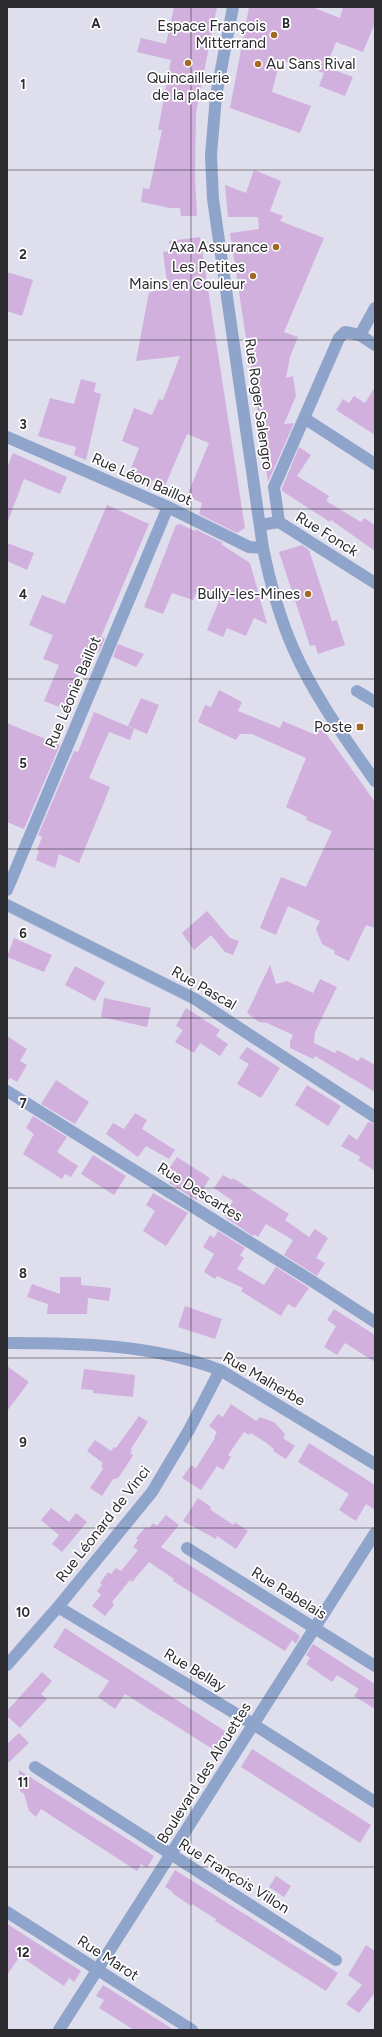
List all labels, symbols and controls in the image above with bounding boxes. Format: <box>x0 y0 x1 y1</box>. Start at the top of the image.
text: A <box>91 16 101 31</box>
text: B <box>282 16 290 31</box>
place label: Espace François Mitterrand <box>157 17 266 52</box>
marker: Espace François Mitterrand <box>269 30 279 40</box>
place label: Au Sans Rival <box>266 55 356 73</box>
marker: Quincaillerie de la place <box>183 58 193 68</box>
marker: Au Sans Rival <box>253 59 263 69</box>
place label: Quincaillerie de la place <box>147 69 229 104</box>
text: 1 <box>20 77 26 92</box>
place label: Axa Assurance <box>170 238 268 256</box>
marker: Axa Assurance <box>271 242 281 252</box>
text: 2 <box>19 247 27 262</box>
place label: Les Petites Mains en Couleur <box>129 258 245 293</box>
marker: Les Petites Mains en Couleur <box>248 271 258 281</box>
street label: Rue Roger Salengro <box>241 337 277 471</box>
text: 3 <box>19 417 27 432</box>
street label: Rue Léon Baillot <box>89 449 195 509</box>
street label: Rue Fonck <box>292 508 362 561</box>
place label: Bully-les-Mines <box>197 585 300 603</box>
text: 4 <box>19 587 27 602</box>
marker: Bully-les-Mines <box>303 589 313 599</box>
street label: Rue Léonie Baillot <box>41 633 105 750</box>
place label: Poste <box>314 718 352 736</box>
marker: Poste <box>355 722 365 732</box>
text: 5 <box>19 756 27 771</box>
text: 6 <box>19 926 27 941</box>
street label: Rue Pascal <box>168 962 240 1014</box>
text: 7 <box>19 1096 27 1111</box>
street label: Rue Descartes <box>154 1159 246 1225</box>
text: 8 <box>19 1266 27 1281</box>
street label: Rue Malherbe <box>220 1348 308 1410</box>
text: 9 <box>19 1435 27 1450</box>
street label: Rue Léonard de Vinci <box>52 1462 154 1586</box>
street label: Rue Rabelais <box>248 1563 330 1623</box>
text: 10 <box>16 1605 30 1620</box>
street label: Rue Bellay <box>161 1645 229 1696</box>
street label: Boulevard des Alouettes <box>153 1699 255 1847</box>
text: 11 <box>18 1775 28 1790</box>
street label: Rue François Villon <box>175 1835 293 1917</box>
street label: Rue Marot <box>74 1932 142 1985</box>
text: 12 <box>16 1945 30 1960</box>

